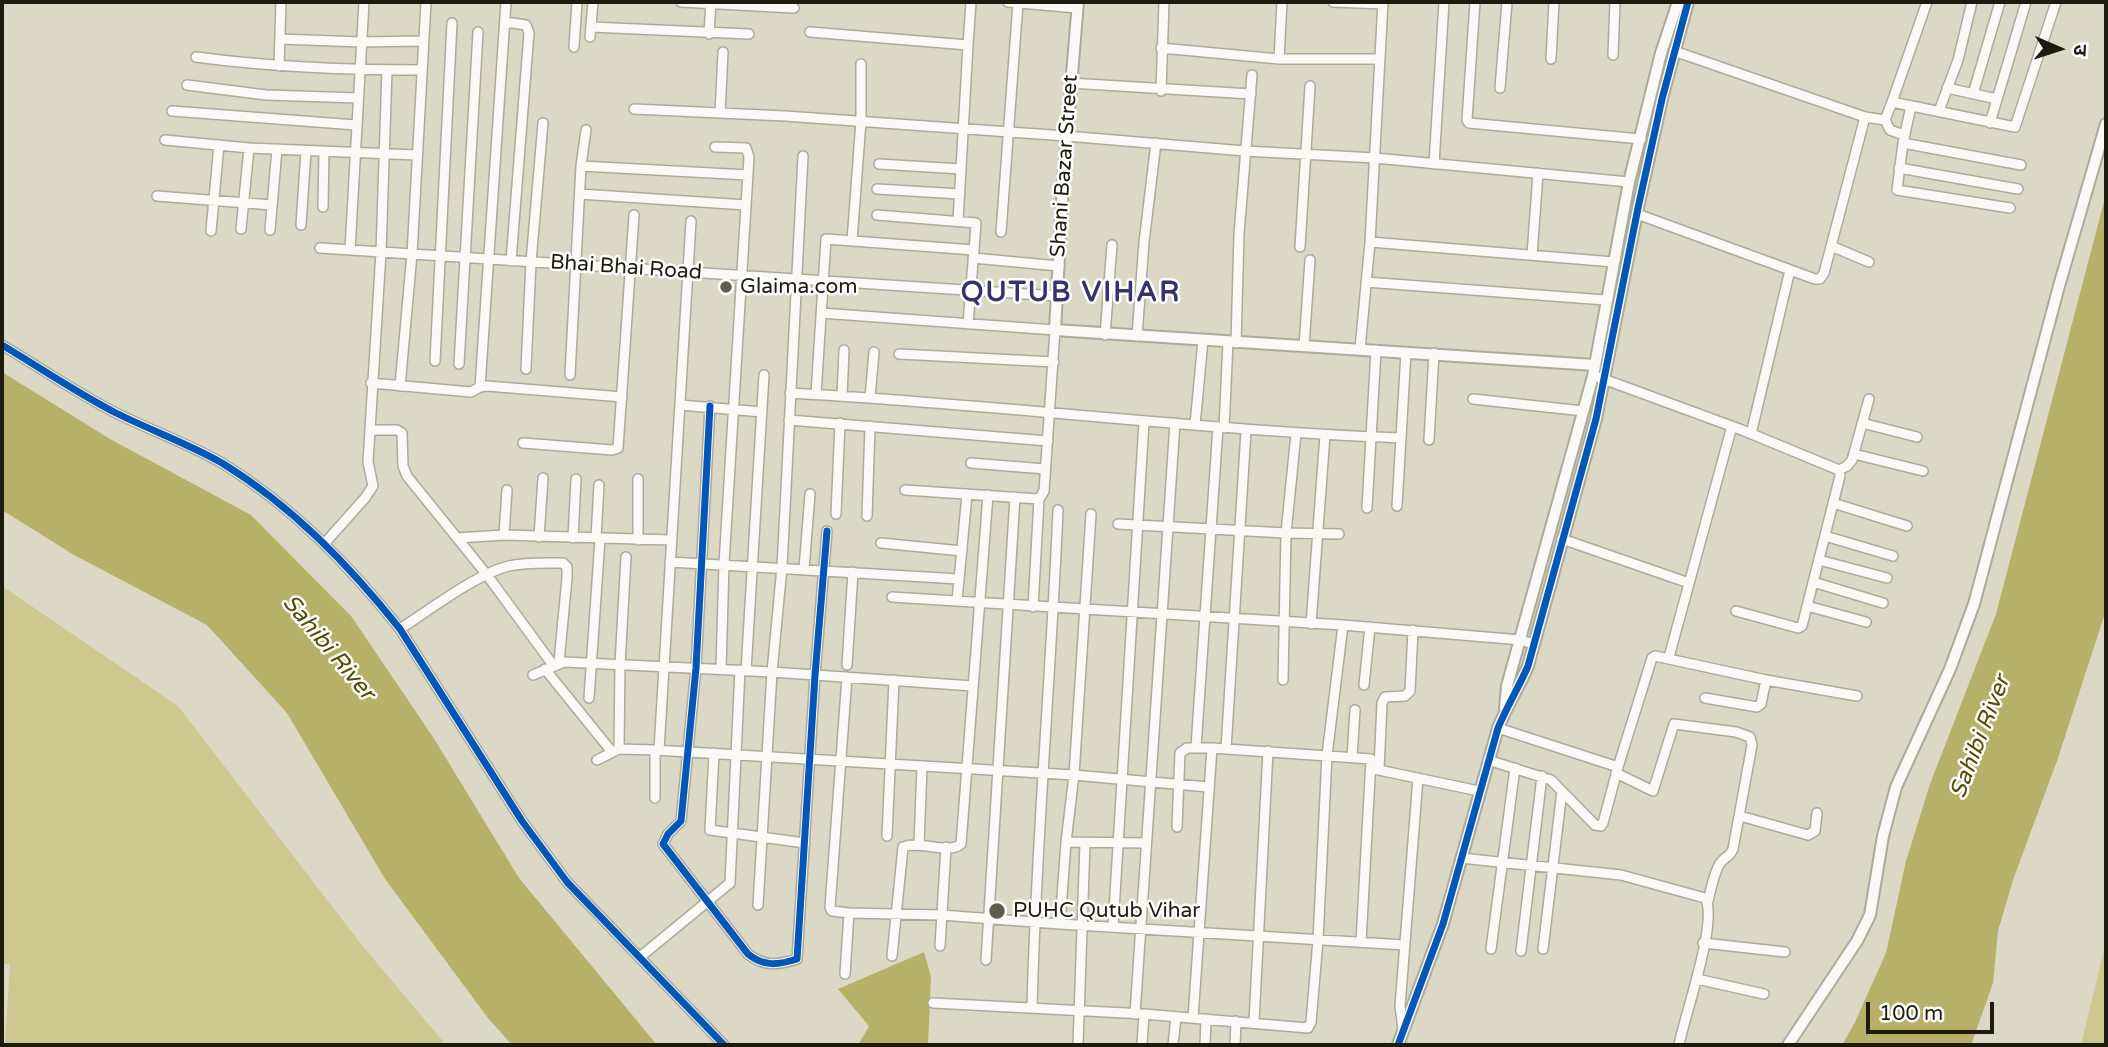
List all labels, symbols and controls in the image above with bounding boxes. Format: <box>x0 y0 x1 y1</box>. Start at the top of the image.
north arrow <box>2024 14 2094 84</box>
text: उ <box>2069 44 2091 56</box>
street label: Shani Bazar Street <box>1046 74 1084 258</box>
street label: Bhai Bhai Road <box>549 250 703 286</box>
place label: Glaima.com <box>740 274 858 300</box>
district label: QUTUB VIHAR <box>962 277 1180 311</box>
marker: Glaima.com <box>718 279 734 295</box>
water label: Sahibi River <box>276 590 380 706</box>
water label: Sahibi River <box>1945 672 2017 802</box>
place label: PUHC Qutub Vihar <box>1013 898 1200 924</box>
marker: PUHC Qutub Vihar <box>987 901 1007 921</box>
scale bar <box>1870 988 1998 1032</box>
text: 100 m <box>1879 1001 1943 1026</box>

